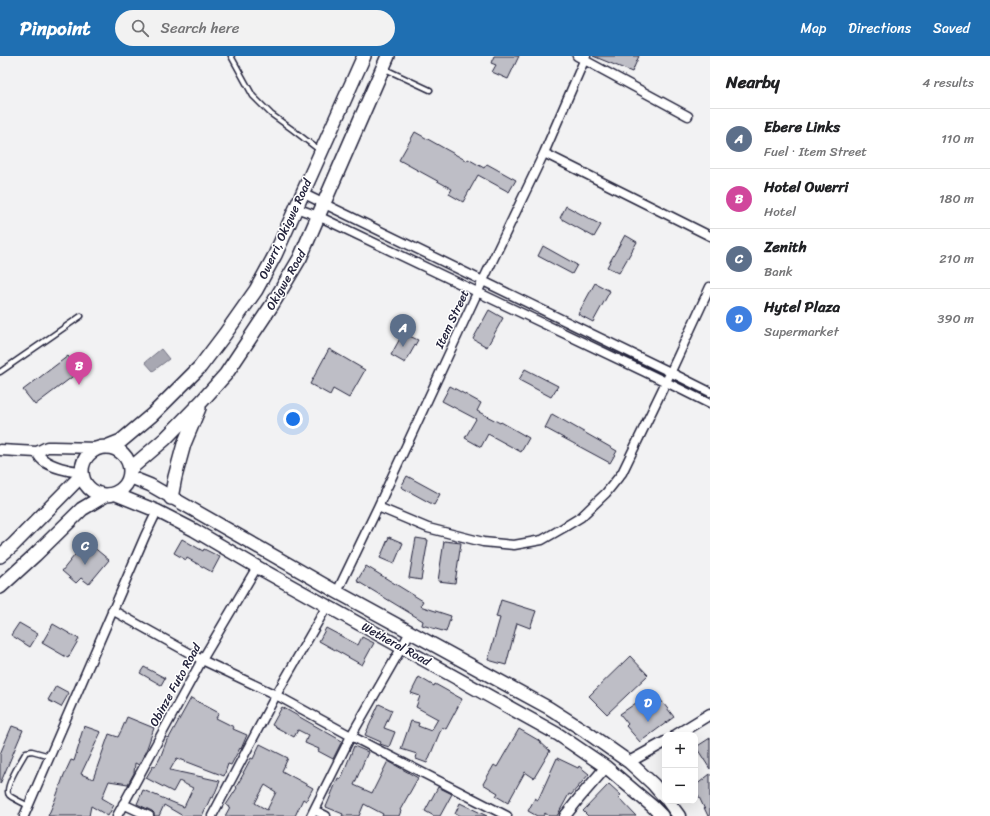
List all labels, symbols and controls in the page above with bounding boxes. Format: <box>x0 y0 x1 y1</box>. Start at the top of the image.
search box <box>115 10 395 46</box>
text: Pinpoint <box>20 12 91 45</box>
text: Search here <box>161 15 240 41</box>
text: Map <box>800 16 826 41</box>
text: Directions <box>848 16 911 41</box>
text: Saved <box>933 16 970 41</box>
icon: search <box>129 17 151 39</box>
text: Nearby <box>726 67 780 97</box>
text: 4 results <box>922 71 974 94</box>
text: Ebere Links <box>764 114 840 140</box>
text: A <box>735 127 743 150</box>
text: 110 m <box>941 127 974 150</box>
text: Fuel · Item Street <box>764 140 867 163</box>
text: Hotel Owerri <box>764 174 848 200</box>
street label: Owerri, Okigwe Road <box>256 177 314 281</box>
text: B <box>735 187 743 210</box>
text: 180 m <box>939 187 974 210</box>
text: Hotel <box>764 200 796 223</box>
text: Zenith <box>764 234 807 260</box>
street label: Okigwe Road <box>263 247 309 313</box>
text: C <box>735 247 743 270</box>
text: 210 m <box>939 247 974 270</box>
text: Bank <box>764 260 793 283</box>
street label: Item Street <box>428 286 475 353</box>
text: Hytel Plaza <box>764 294 840 320</box>
text: D <box>735 307 743 330</box>
text: 390 m <box>937 307 974 330</box>
pin: A <box>390 314 416 347</box>
text: Supermarket <box>764 320 839 343</box>
pin: B <box>66 352 92 385</box>
your location <box>283 409 303 429</box>
pin: C <box>72 532 98 565</box>
street label: Wetheral Road <box>357 616 435 672</box>
street label: Obinze Futo Road <box>143 639 207 731</box>
pin: D <box>635 689 661 722</box>
map controls <box>662 732 698 804</box>
button: + <box>662 732 698 768</box>
button: − <box>662 768 698 804</box>

